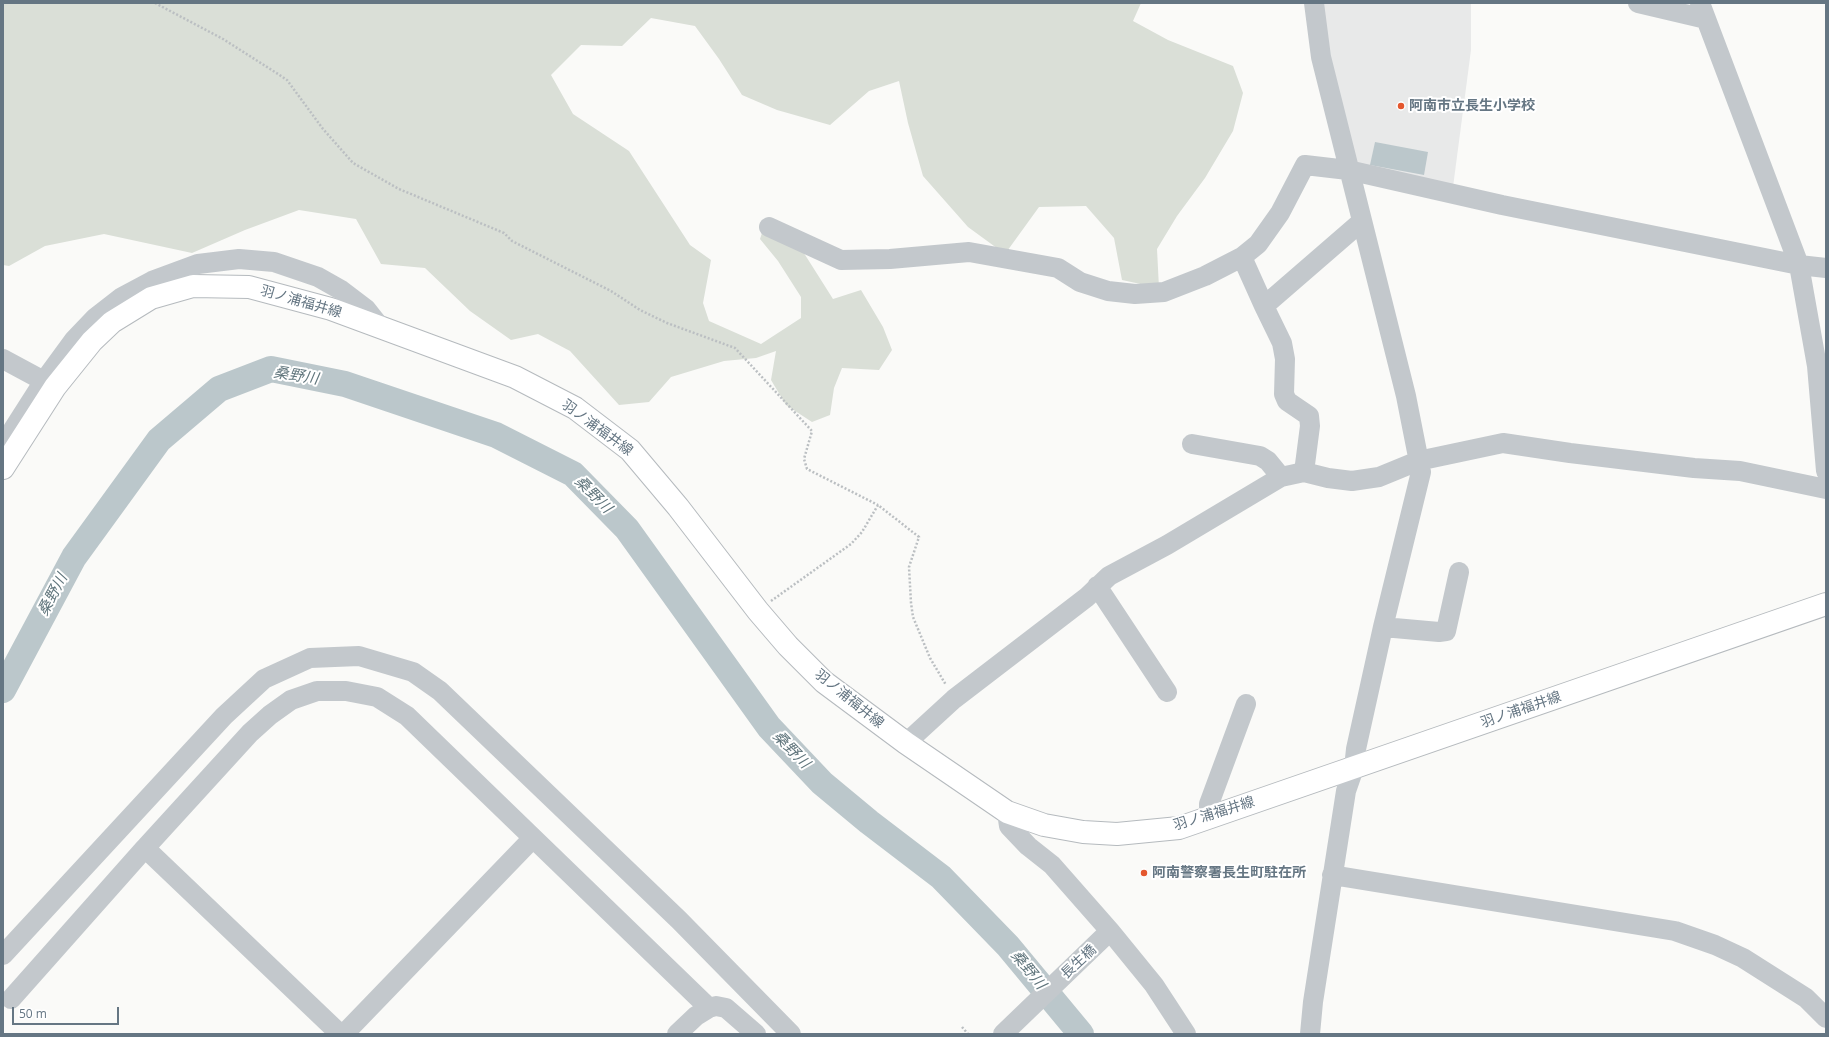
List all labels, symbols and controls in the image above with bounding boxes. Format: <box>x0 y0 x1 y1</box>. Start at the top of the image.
place label: 阿南市立長生小学校 <box>1409 98 1535 114</box>
marker: 阿南市立長生小学校 <box>1396 101 1406 111</box>
street label: 羽ノ浦福井線 <box>258 282 344 322</box>
water label: 桑野川 <box>272 364 320 388</box>
street label: 羽ノ浦福井線 <box>558 397 636 459</box>
water label: 桑野川 <box>571 473 615 517</box>
water label: 桑野川 <box>34 571 72 619</box>
street label: 羽ノ浦福井線 <box>811 666 887 732</box>
street label: 羽ノ浦福井線 <box>1479 688 1563 732</box>
water label: 桑野川 <box>769 728 813 772</box>
street label: 羽ノ浦福井線 <box>1171 794 1257 834</box>
place label: 阿南警察署長生町駐在所 <box>1152 865 1306 881</box>
marker: 阿南警察署長生町駐在所 <box>1139 868 1149 878</box>
street label: 長生橋 <box>1058 942 1100 982</box>
water label: 桑野川 <box>1007 947 1049 993</box>
scale bar <box>14 999 121 1025</box>
text: 50 m <box>19 1005 47 1022</box>

